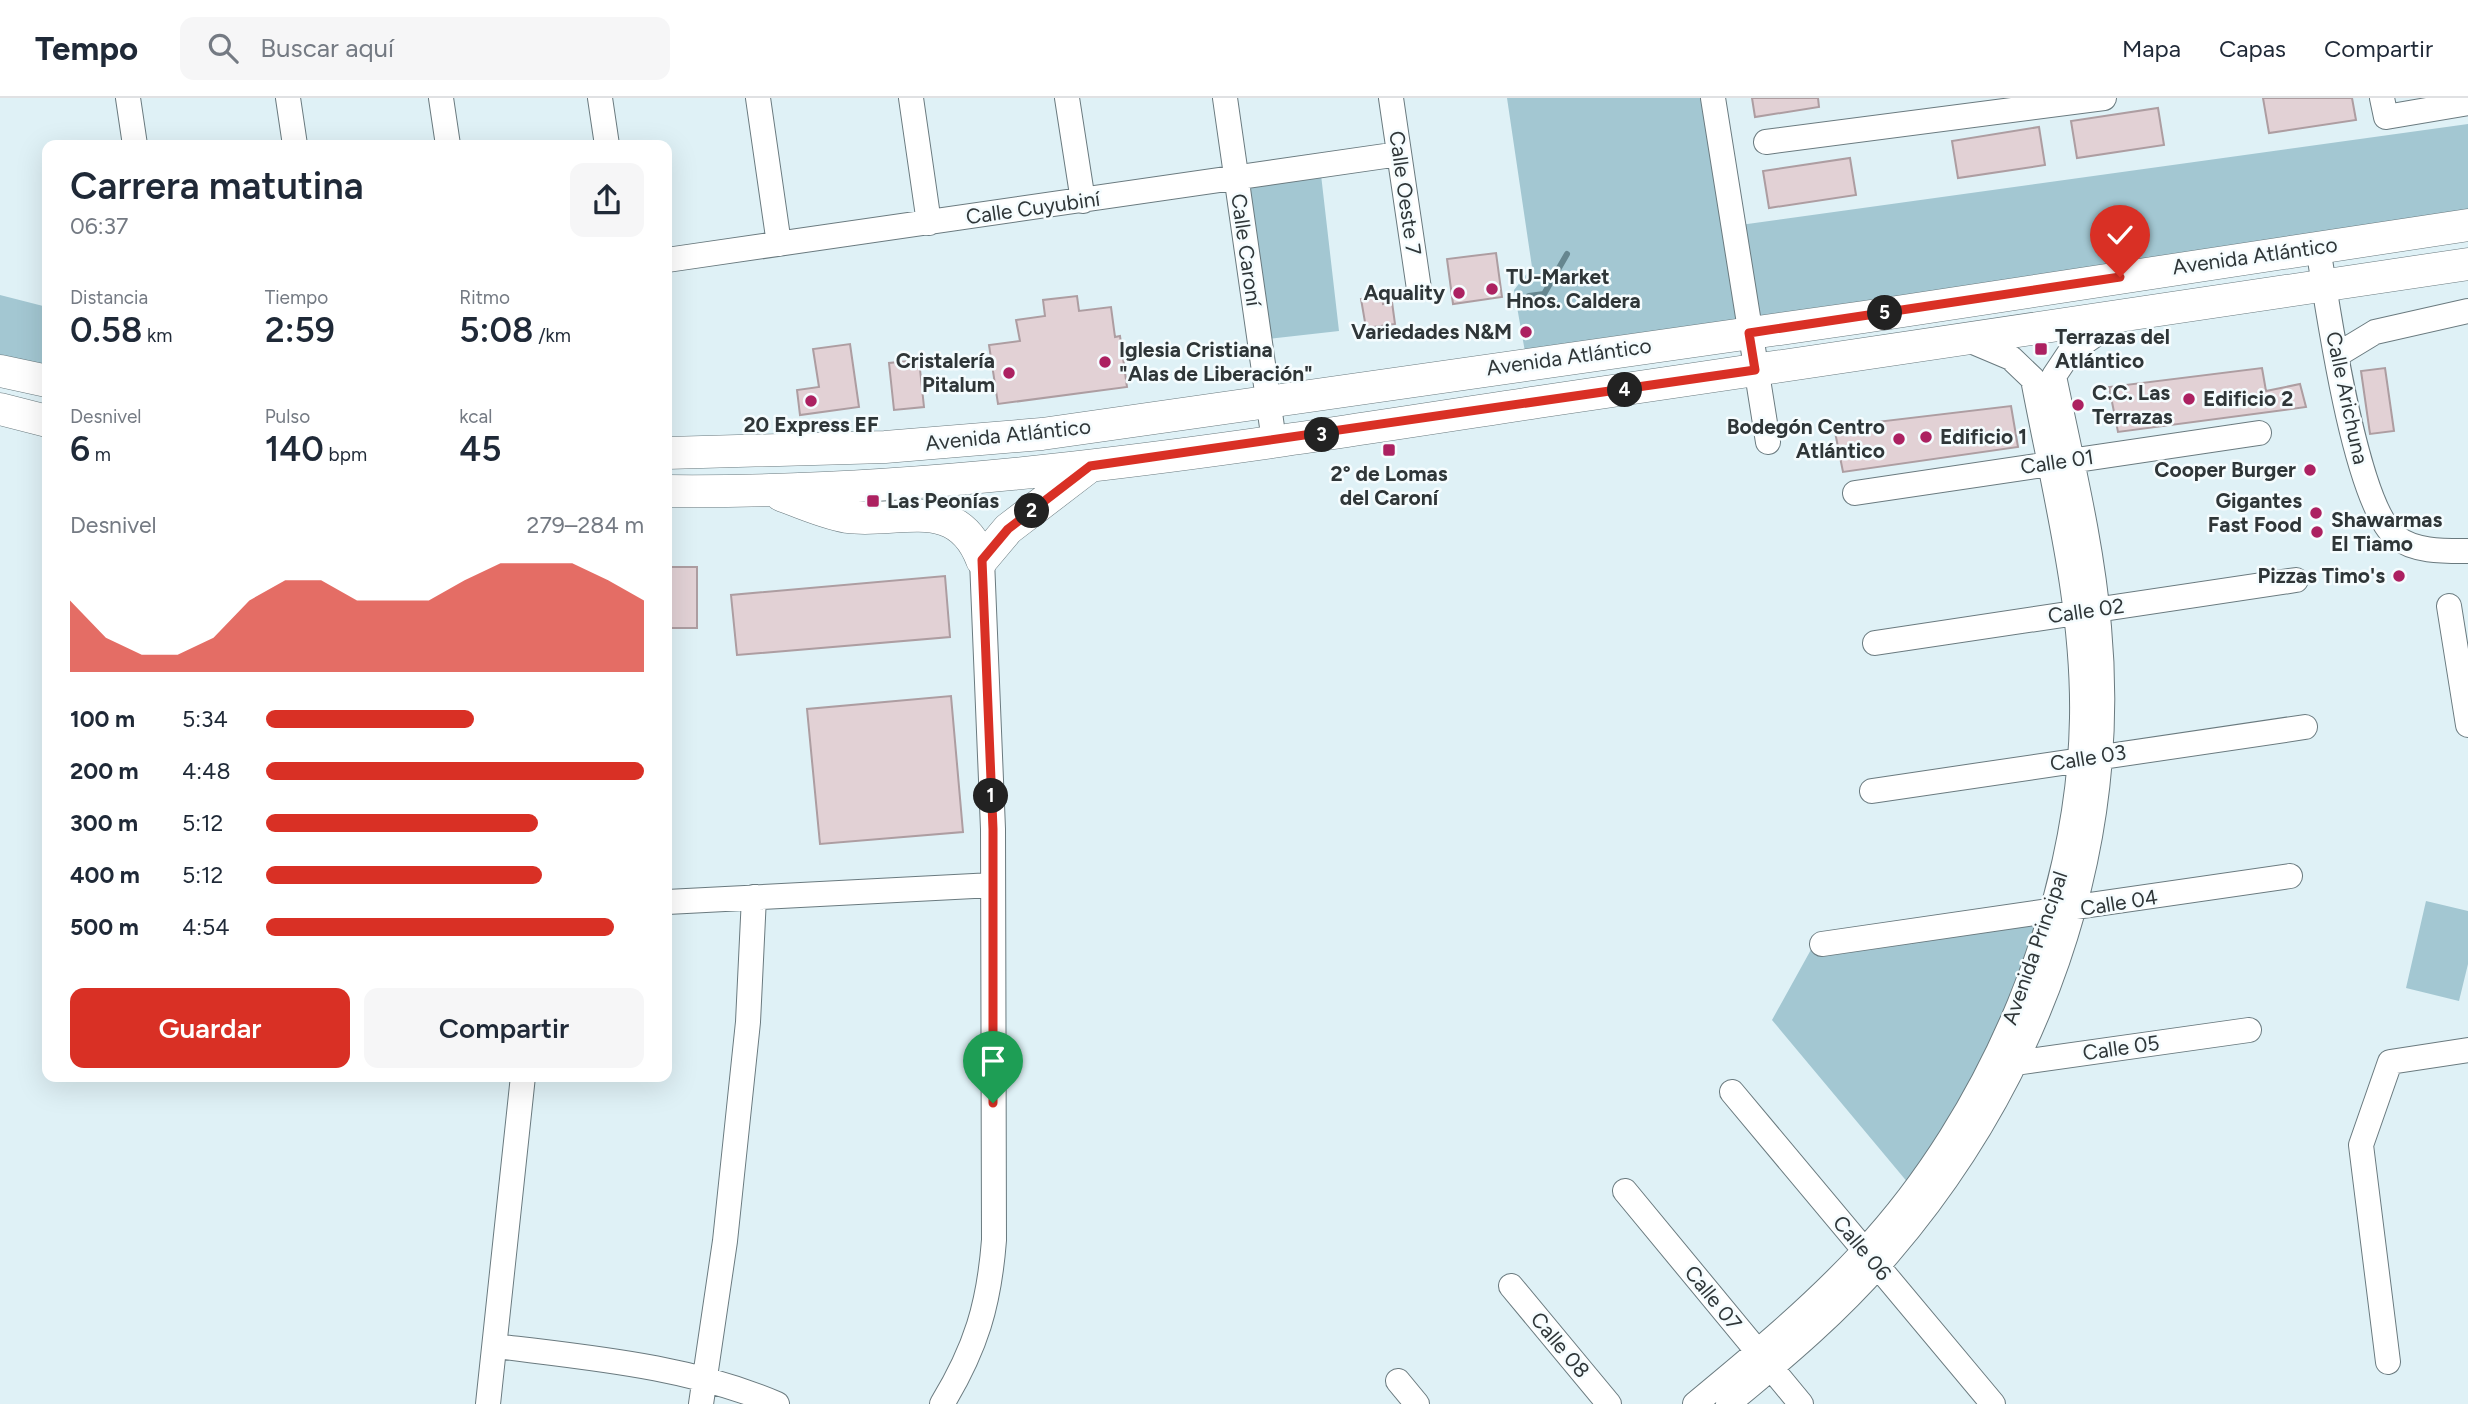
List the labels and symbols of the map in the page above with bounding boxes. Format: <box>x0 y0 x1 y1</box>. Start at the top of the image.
street label: Calle Oeste 7 <box>1384 129 1427 257</box>
street label: Calle Cuyubiní <box>964 186 1103 229</box>
street label: Calle Caroní <box>1226 192 1267 309</box>
pin <box>2090 205 2150 277</box>
street label: Avenida Atlántico <box>2171 232 2339 279</box>
place label: TU-Market Hnos. Caldera <box>1506 264 1641 313</box>
place label: Aquality <box>1363 280 1446 305</box>
marker: TU-Market Hnos. Caldera <box>1484 281 1500 297</box>
marker: Aquality <box>1451 285 1467 301</box>
pin: 5 <box>1868 296 1902 330</box>
place label: Variedades N&M <box>1351 319 1512 344</box>
marker: Variedades N&M <box>1518 324 1534 340</box>
place label: Terrazas del Atlántico <box>2055 324 2170 373</box>
street label: Calle Arichuna <box>2321 329 2374 467</box>
street label: Avenida Atlántico <box>1485 333 1653 380</box>
place label: Iglesia Cristiana "Alas de Liberación" <box>1119 337 1313 386</box>
marker: Terrazas del Atlántico <box>2033 341 2049 357</box>
place label: Cristalería Pitalum <box>896 348 995 397</box>
marker: Iglesia Cristiana "Alas de Liberación" <box>1097 354 1113 370</box>
marker: Cristalería Pitalum <box>1001 365 1017 381</box>
pin: 4 <box>1608 372 1642 408</box>
place label: C.C. Las Terrazas <box>2092 380 2173 429</box>
place label: Edificio 2 <box>2203 386 2293 411</box>
marker: Edificio 2 <box>2181 391 2197 407</box>
marker: 20 Express EF <box>803 393 819 409</box>
marker: C.C. Las Terrazas <box>2070 397 2086 413</box>
place label: 20 Express EF <box>743 412 879 437</box>
street label: Avenida Atlántico <box>924 413 1092 456</box>
place label: Bodegón Centro Atlántico <box>1727 414 1885 463</box>
pin: 3 <box>1304 418 1340 452</box>
place label: Edificio 1 <box>1940 424 2027 449</box>
marker: Edificio 1 <box>1918 429 1934 445</box>
marker: Bodegón Centro Atlántico <box>1891 431 1907 447</box>
marker: 2° de Lomas del Caroní <box>1381 442 1397 458</box>
street label: Calle 01 <box>2019 444 2095 479</box>
place label: Cooper Burger <box>2154 457 2296 482</box>
place label: 2° de Lomas del Caroní <box>1331 461 1448 510</box>
marker: Cooper Burger <box>2302 462 2318 478</box>
place label: Las Peonías <box>887 488 999 513</box>
place label: Gigantes Fast Food <box>2208 488 2302 537</box>
marker: Las Peonías <box>865 493 881 509</box>
pin: 2 <box>1014 494 1050 528</box>
marker: Gigantes Fast Food <box>2308 505 2324 521</box>
place label: Shawarmas El Tiamo <box>2331 507 2442 556</box>
marker: Shawarmas El Tiamo <box>2309 524 2325 540</box>
place label: Pizzas Timo's <box>2258 563 2385 588</box>
marker: Pizzas Timo's <box>2391 568 2407 584</box>
street label: Calle 02 <box>2046 593 2126 628</box>
street label: Calle 03 <box>2048 739 2128 776</box>
pin: 1 <box>974 778 1009 814</box>
street label: Avenida Principal <box>1997 868 2072 1028</box>
street label: Calle 04 <box>2078 884 2160 921</box>
street label: Calle 05 <box>2081 1030 2161 1065</box>
pin <box>963 1031 1023 1103</box>
street label: Calle 06 <box>1828 1210 1897 1285</box>
street label: Calle 07 <box>1680 1260 1747 1335</box>
street label: Calle 08 <box>1526 1307 1595 1383</box>

